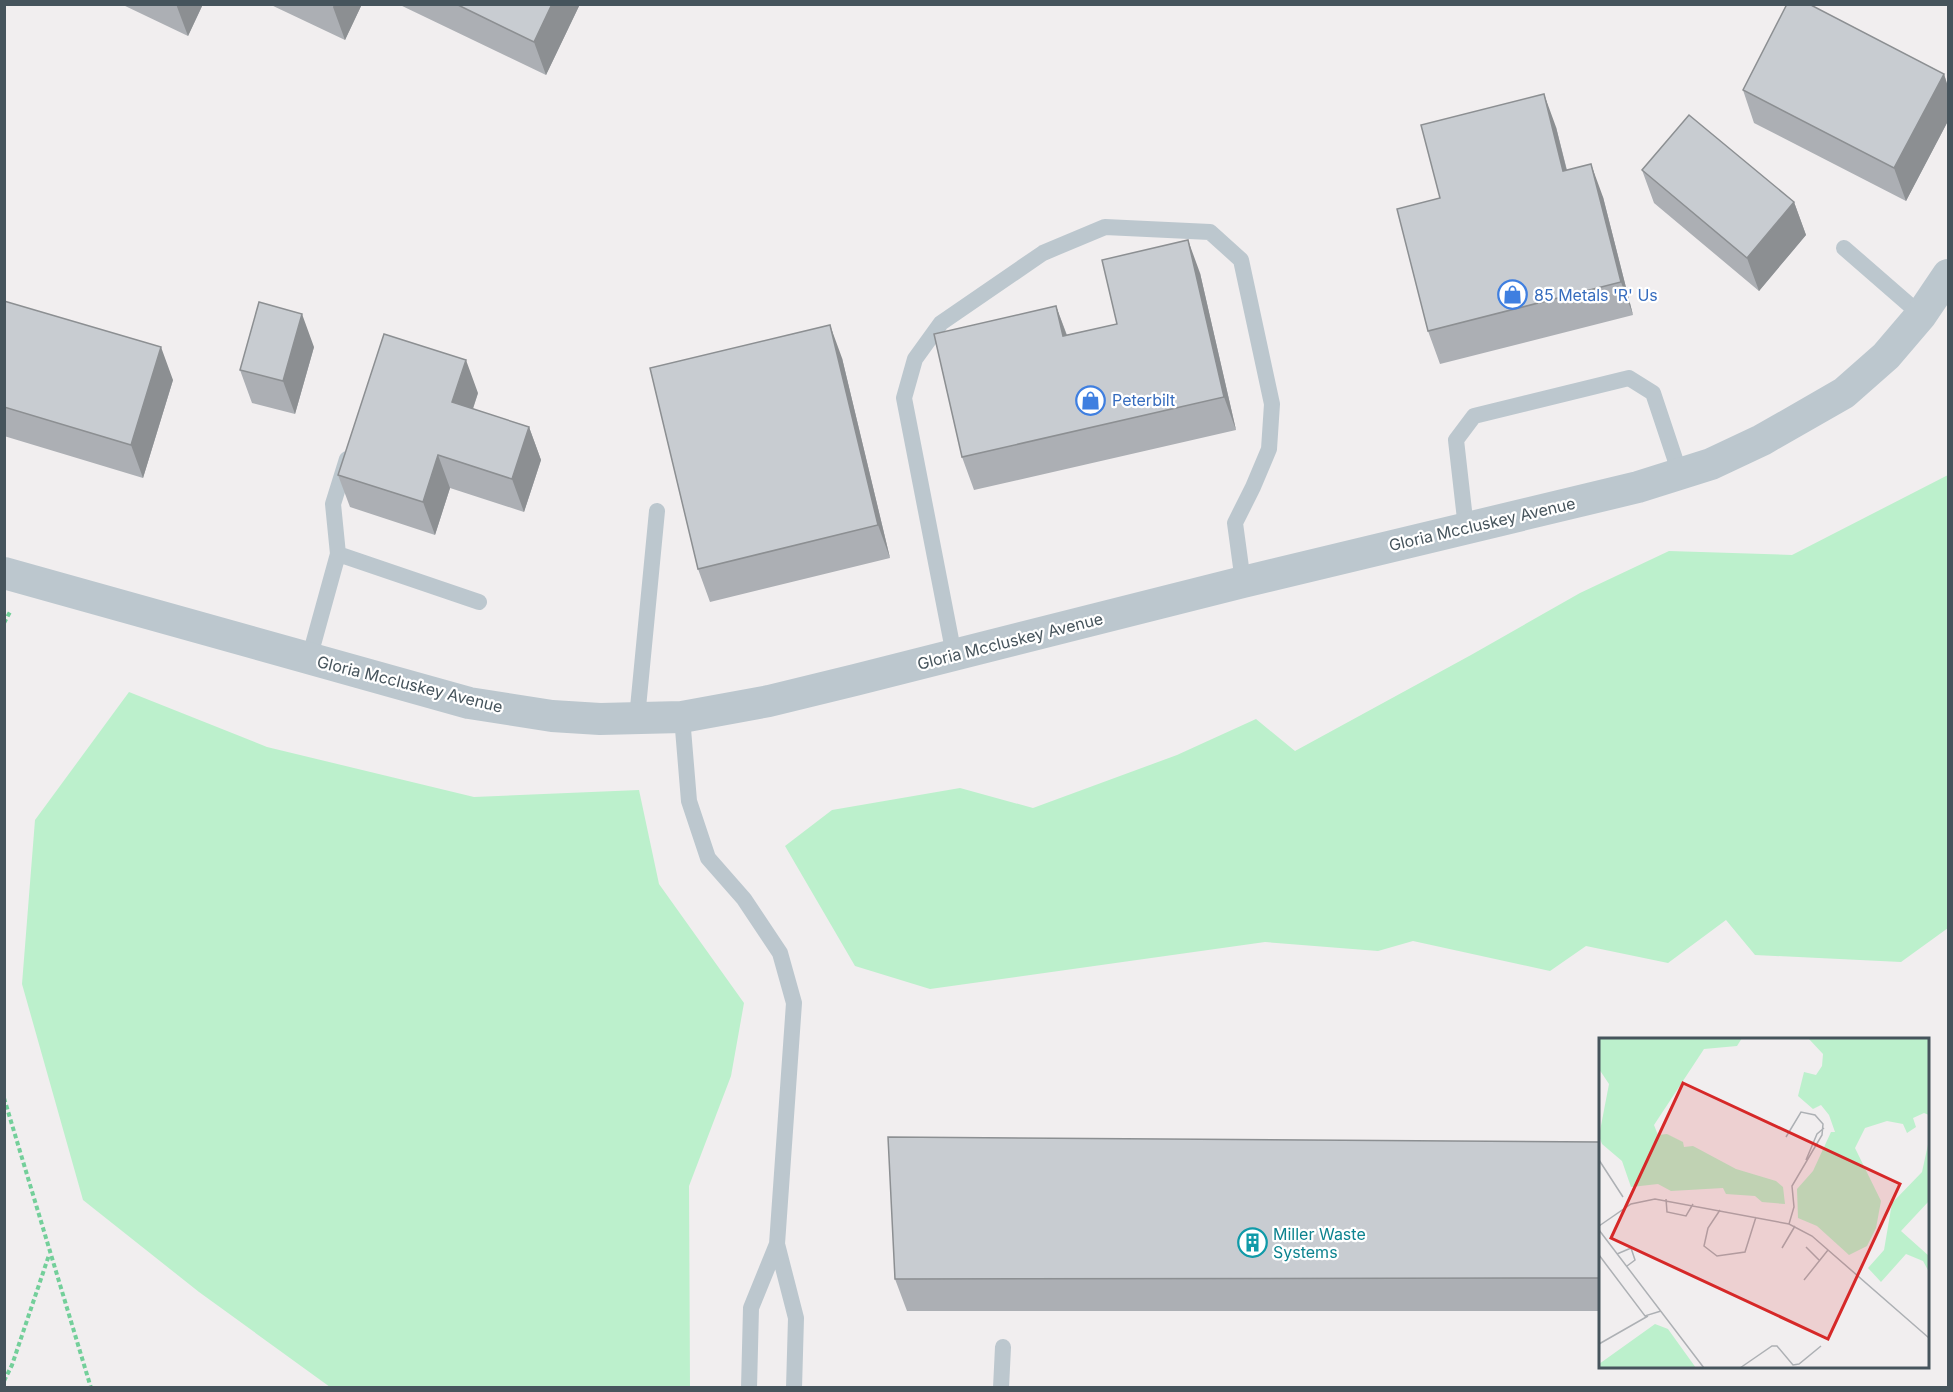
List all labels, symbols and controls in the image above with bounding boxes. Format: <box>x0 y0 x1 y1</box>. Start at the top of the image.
shop icon: 85 Metals 'R' Us <box>1497 279 1529 311</box>
place label: 85 Metals 'R' Us <box>1534 285 1658 305</box>
shop icon: Peterbilt <box>1075 384 1107 416</box>
place label: Peterbilt <box>1112 390 1175 410</box>
street label: Gloria Mccluskey Avenue <box>1387 493 1577 555</box>
street label: Gloria Mccluskey Avenue <box>915 608 1105 674</box>
street label: Gloria Mccluskey Avenue <box>315 651 505 717</box>
inset map <box>1599 1038 1929 1368</box>
place label: Miller Waste Systems <box>1273 1224 1366 1262</box>
building icon: Miller Waste Systems <box>1236 1227 1268 1259</box>

